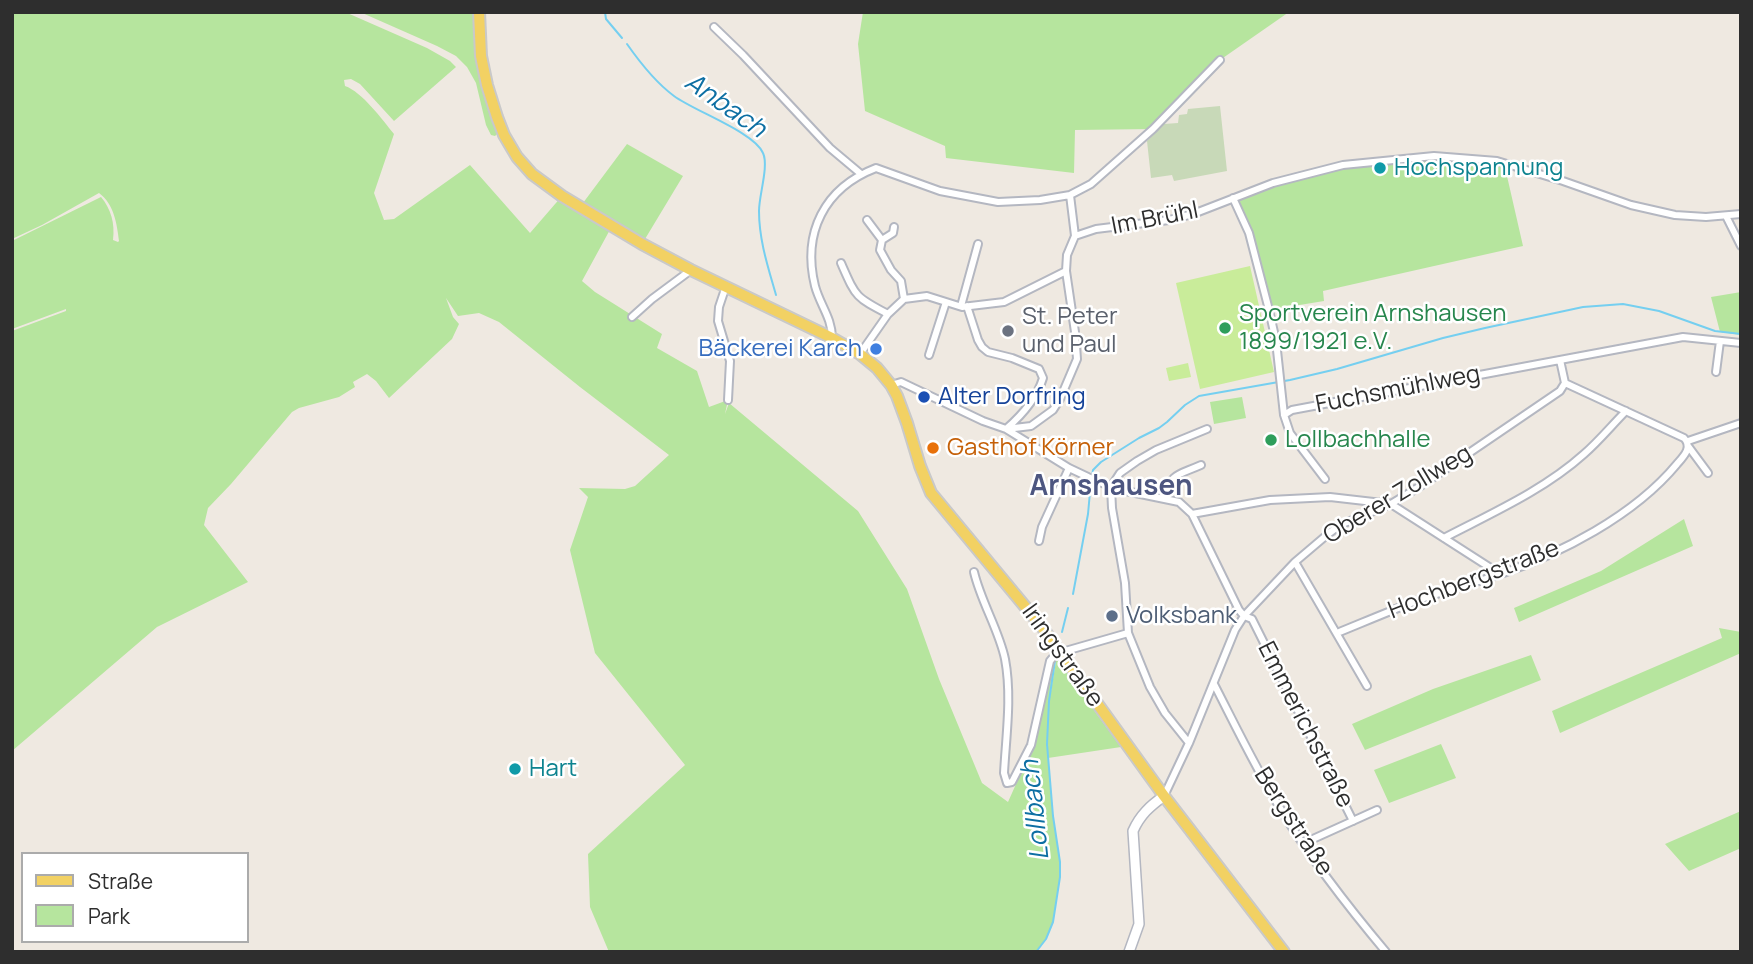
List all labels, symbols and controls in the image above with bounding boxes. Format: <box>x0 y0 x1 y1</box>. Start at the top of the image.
water label: Anbach <box>679 67 771 145</box>
place label: Hochspannung <box>1394 154 1564 182</box>
marker: Hochspannung <box>1372 160 1388 176</box>
street label: Im Brühl <box>1109 196 1201 242</box>
place label: Sportverein Arnshausen 1899/1921 e.V. <box>1239 300 1506 356</box>
place label: St. Peter und Paul <box>1022 303 1118 359</box>
marker: Sportverein Arnshausen 1899/1921 e.V. <box>1217 320 1233 336</box>
marker: St. Peter und Paul <box>1000 323 1016 339</box>
place label: Bäckerei Karch <box>699 335 862 363</box>
marker: Bäckerei Karch <box>868 341 884 357</box>
street label: Fuchsmühlweg <box>1313 360 1483 420</box>
place label: Alter Dorfring <box>938 383 1086 411</box>
marker: Alter Dorfring <box>916 389 932 405</box>
place label: Lollbachhalle <box>1285 426 1431 454</box>
marker: Lollbachhalle <box>1263 432 1279 448</box>
place label: Gasthof Körner <box>947 434 1114 462</box>
street label: Oberer Zollweg <box>1319 439 1477 551</box>
marker: Gasthof Körner <box>925 440 941 456</box>
district label: Arnshausen <box>1030 470 1192 504</box>
street label: Hochbergstraße <box>1384 534 1564 626</box>
street label: Iringstraße <box>1015 599 1109 713</box>
place label: Volksbank <box>1126 602 1237 630</box>
marker: Volksbank <box>1104 608 1120 624</box>
street label: Emmerichstraße <box>1251 637 1359 813</box>
place label: Hart <box>529 755 577 783</box>
water label: Lollbach <box>1015 758 1057 862</box>
marker: Hart <box>507 761 523 777</box>
street label: Bergstraße <box>1247 762 1339 882</box>
legend <box>21 852 248 943</box>
text: Straße <box>88 867 153 895</box>
text: Park <box>88 902 130 930</box>

